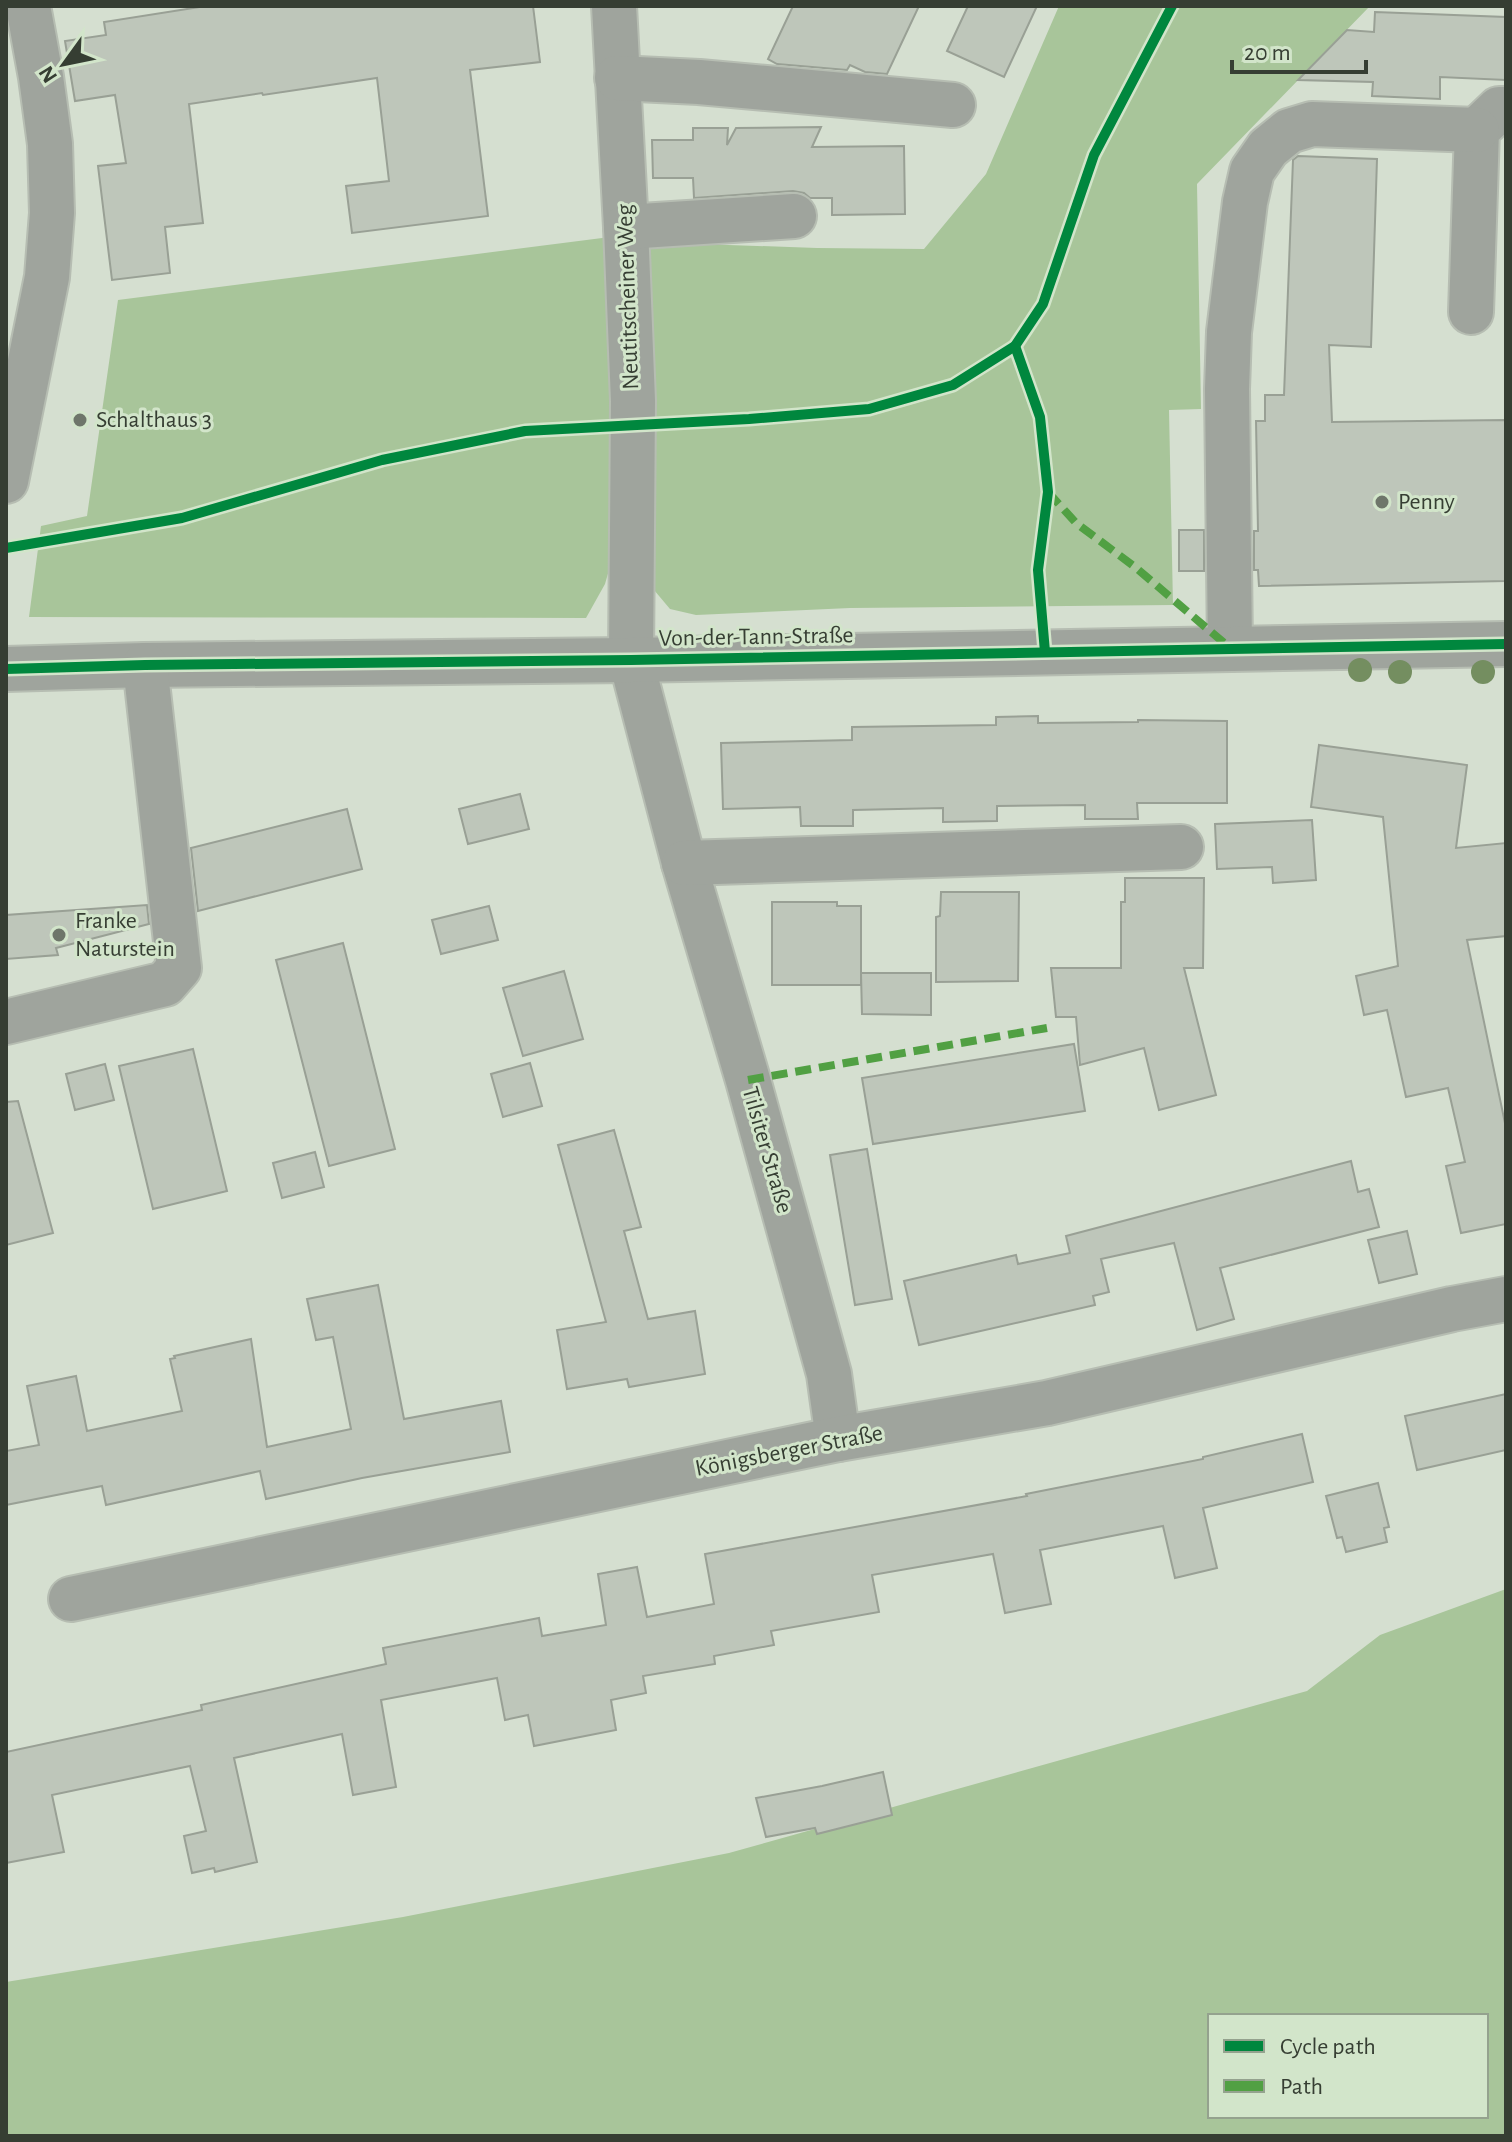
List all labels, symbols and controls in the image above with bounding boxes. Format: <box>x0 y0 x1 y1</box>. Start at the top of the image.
north arrow <box>24 24 104 104</box>
scale bar <box>1232 24 1366 74</box>
text: 20 m <box>1244 41 1291 65</box>
text: N <box>35 62 61 87</box>
street label: Neutitscheiner Weg <box>613 203 643 390</box>
place label: Schalthaus 3 <box>96 408 212 432</box>
marker: Schalthaus 3 <box>71 411 89 429</box>
place label: Penny <box>1398 490 1455 514</box>
marker: Penny <box>1373 493 1391 511</box>
street label: Von-der-Tann-Straße <box>658 623 854 651</box>
place label: Franke Naturstein <box>75 909 175 961</box>
marker: Franke Naturstein <box>50 926 68 944</box>
street label: Tilsiter Straße <box>738 1084 796 1216</box>
street label: Königsberger Straße <box>693 1421 885 1481</box>
legend <box>1208 2014 1488 2118</box>
text: Cycle path <box>1280 2035 1376 2059</box>
text: Path <box>1280 2075 1323 2099</box>

